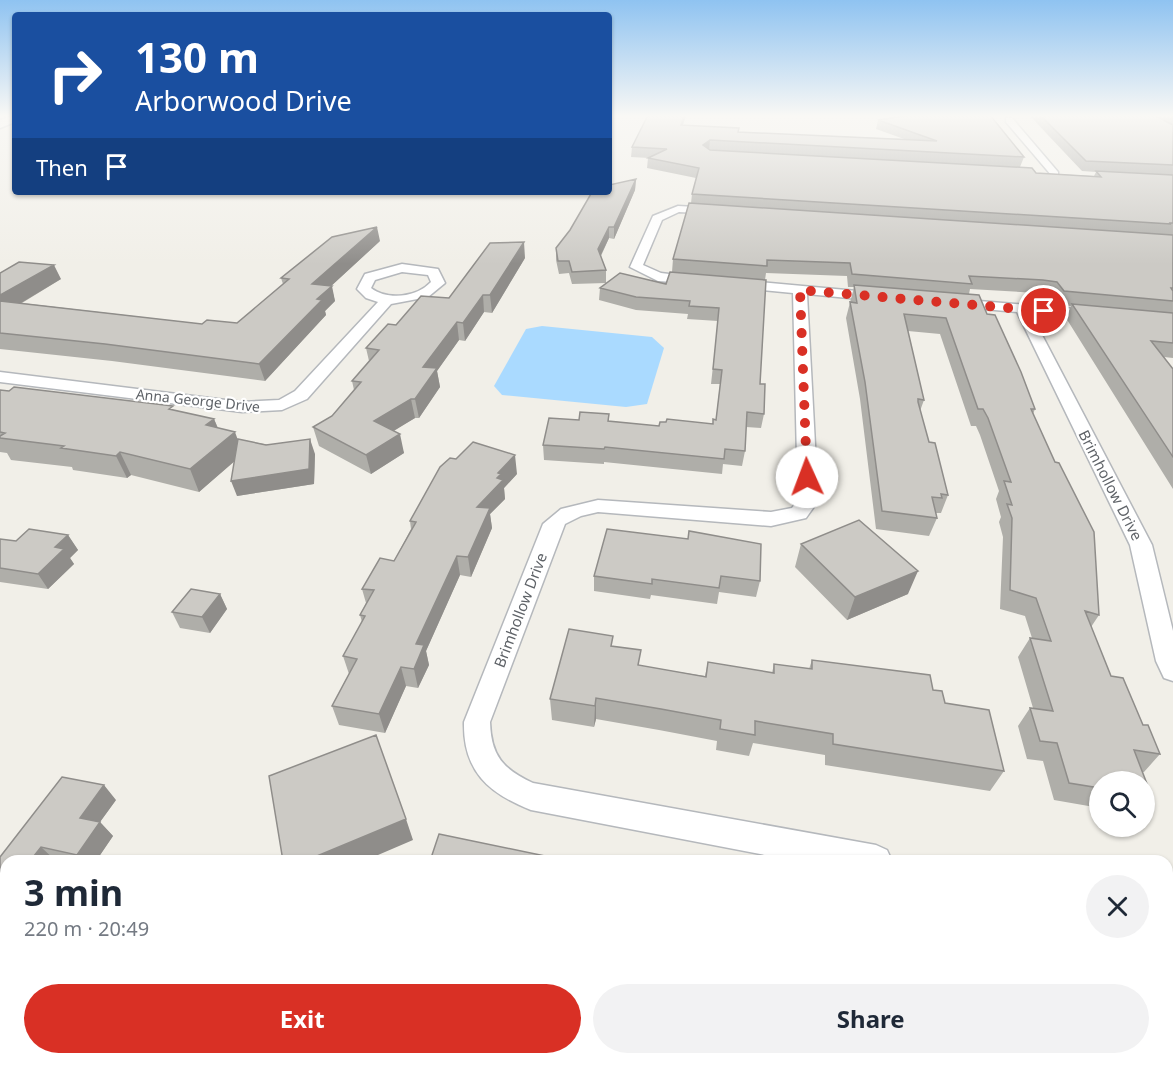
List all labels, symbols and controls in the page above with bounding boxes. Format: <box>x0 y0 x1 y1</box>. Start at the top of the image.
text: 130 m <box>135 28 259 85</box>
icon: right <box>36 36 114 114</box>
text: Arborwood Drive <box>135 82 352 119</box>
icon: arrive <box>100 150 133 183</box>
text: Then <box>36 152 88 182</box>
pin <box>1018 285 1069 336</box>
icon: arrive <box>1027 294 1060 327</box>
street label: Anna George Drive <box>135 384 261 416</box>
street label: Brimhollow Drive <box>1075 426 1147 544</box>
position arrow <box>775 445 839 509</box>
street label: Brimhollow Drive <box>489 550 551 670</box>
map controls <box>1089 771 1155 837</box>
button: search <box>1089 771 1155 837</box>
text: 3 min <box>24 868 123 917</box>
button: close <box>1086 875 1149 938</box>
text: 220 m · 20:49 <box>24 915 149 942</box>
button: Exit <box>24 984 581 1053</box>
button: Share <box>593 984 1149 1053</box>

